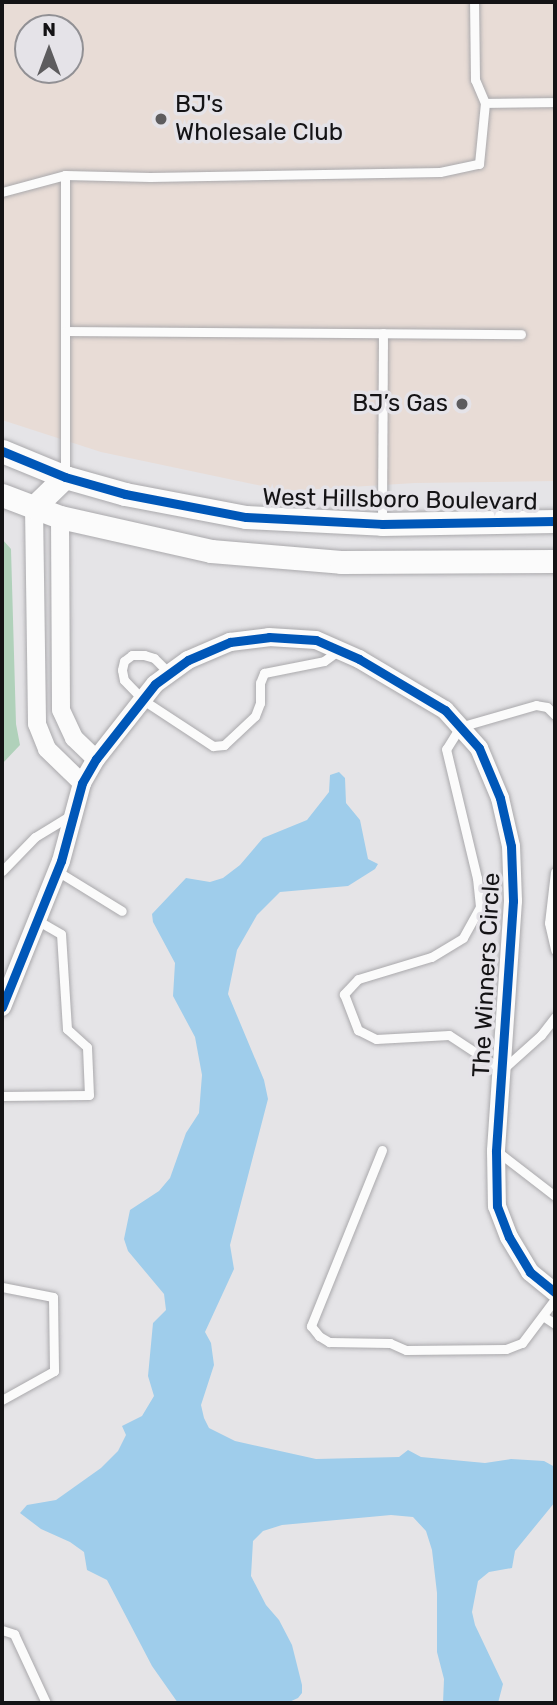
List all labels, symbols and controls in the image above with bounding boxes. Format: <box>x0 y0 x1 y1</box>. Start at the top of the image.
north arrow <box>14 14 84 84</box>
text: N <box>42 18 56 41</box>
place label: BJ's Wholesale Club <box>175 91 343 147</box>
marker: BJ's Wholesale Club <box>153 111 169 127</box>
place label: BJ’s Gas <box>352 390 448 418</box>
marker: BJ’s Gas <box>454 396 470 412</box>
street label: West Hillsboro Boulevard <box>262 483 538 517</box>
street label: The Winners Circle <box>467 872 507 1078</box>

